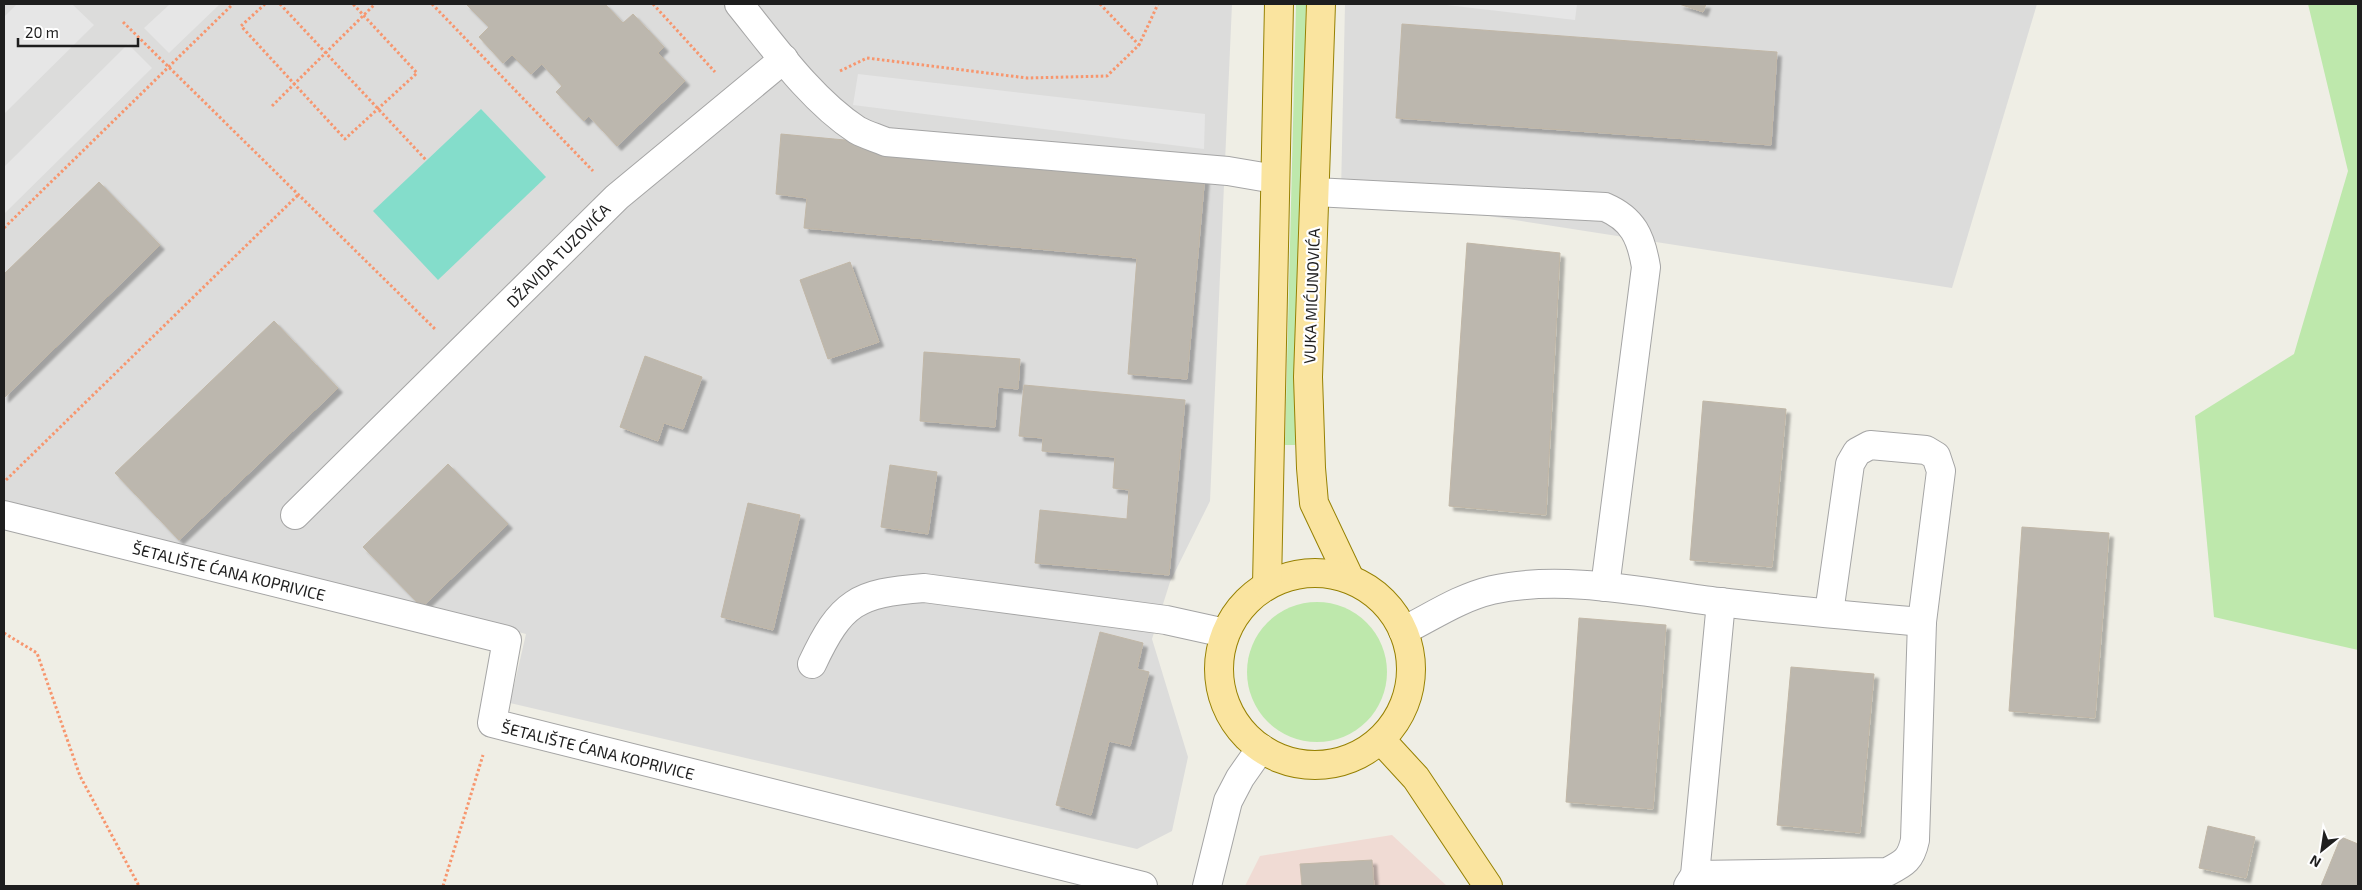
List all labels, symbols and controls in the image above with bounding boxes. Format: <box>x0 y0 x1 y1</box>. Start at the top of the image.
scale bar <box>18 15 138 47</box>
text: 20 m <box>25 23 59 41</box>
street label: DŽAVIDA TUZOVIĆA <box>502 199 614 311</box>
street label: VUKA MIĆUNOVIĆA <box>1299 228 1323 364</box>
street label: ŠETALIŠTE ĆANA KOPRIVICE <box>131 538 328 604</box>
street label: ŠETALIŠTE ĆANA KOPRIVICE <box>500 717 697 783</box>
north arrow <box>2297 825 2347 875</box>
text: N <box>2307 852 2324 872</box>

